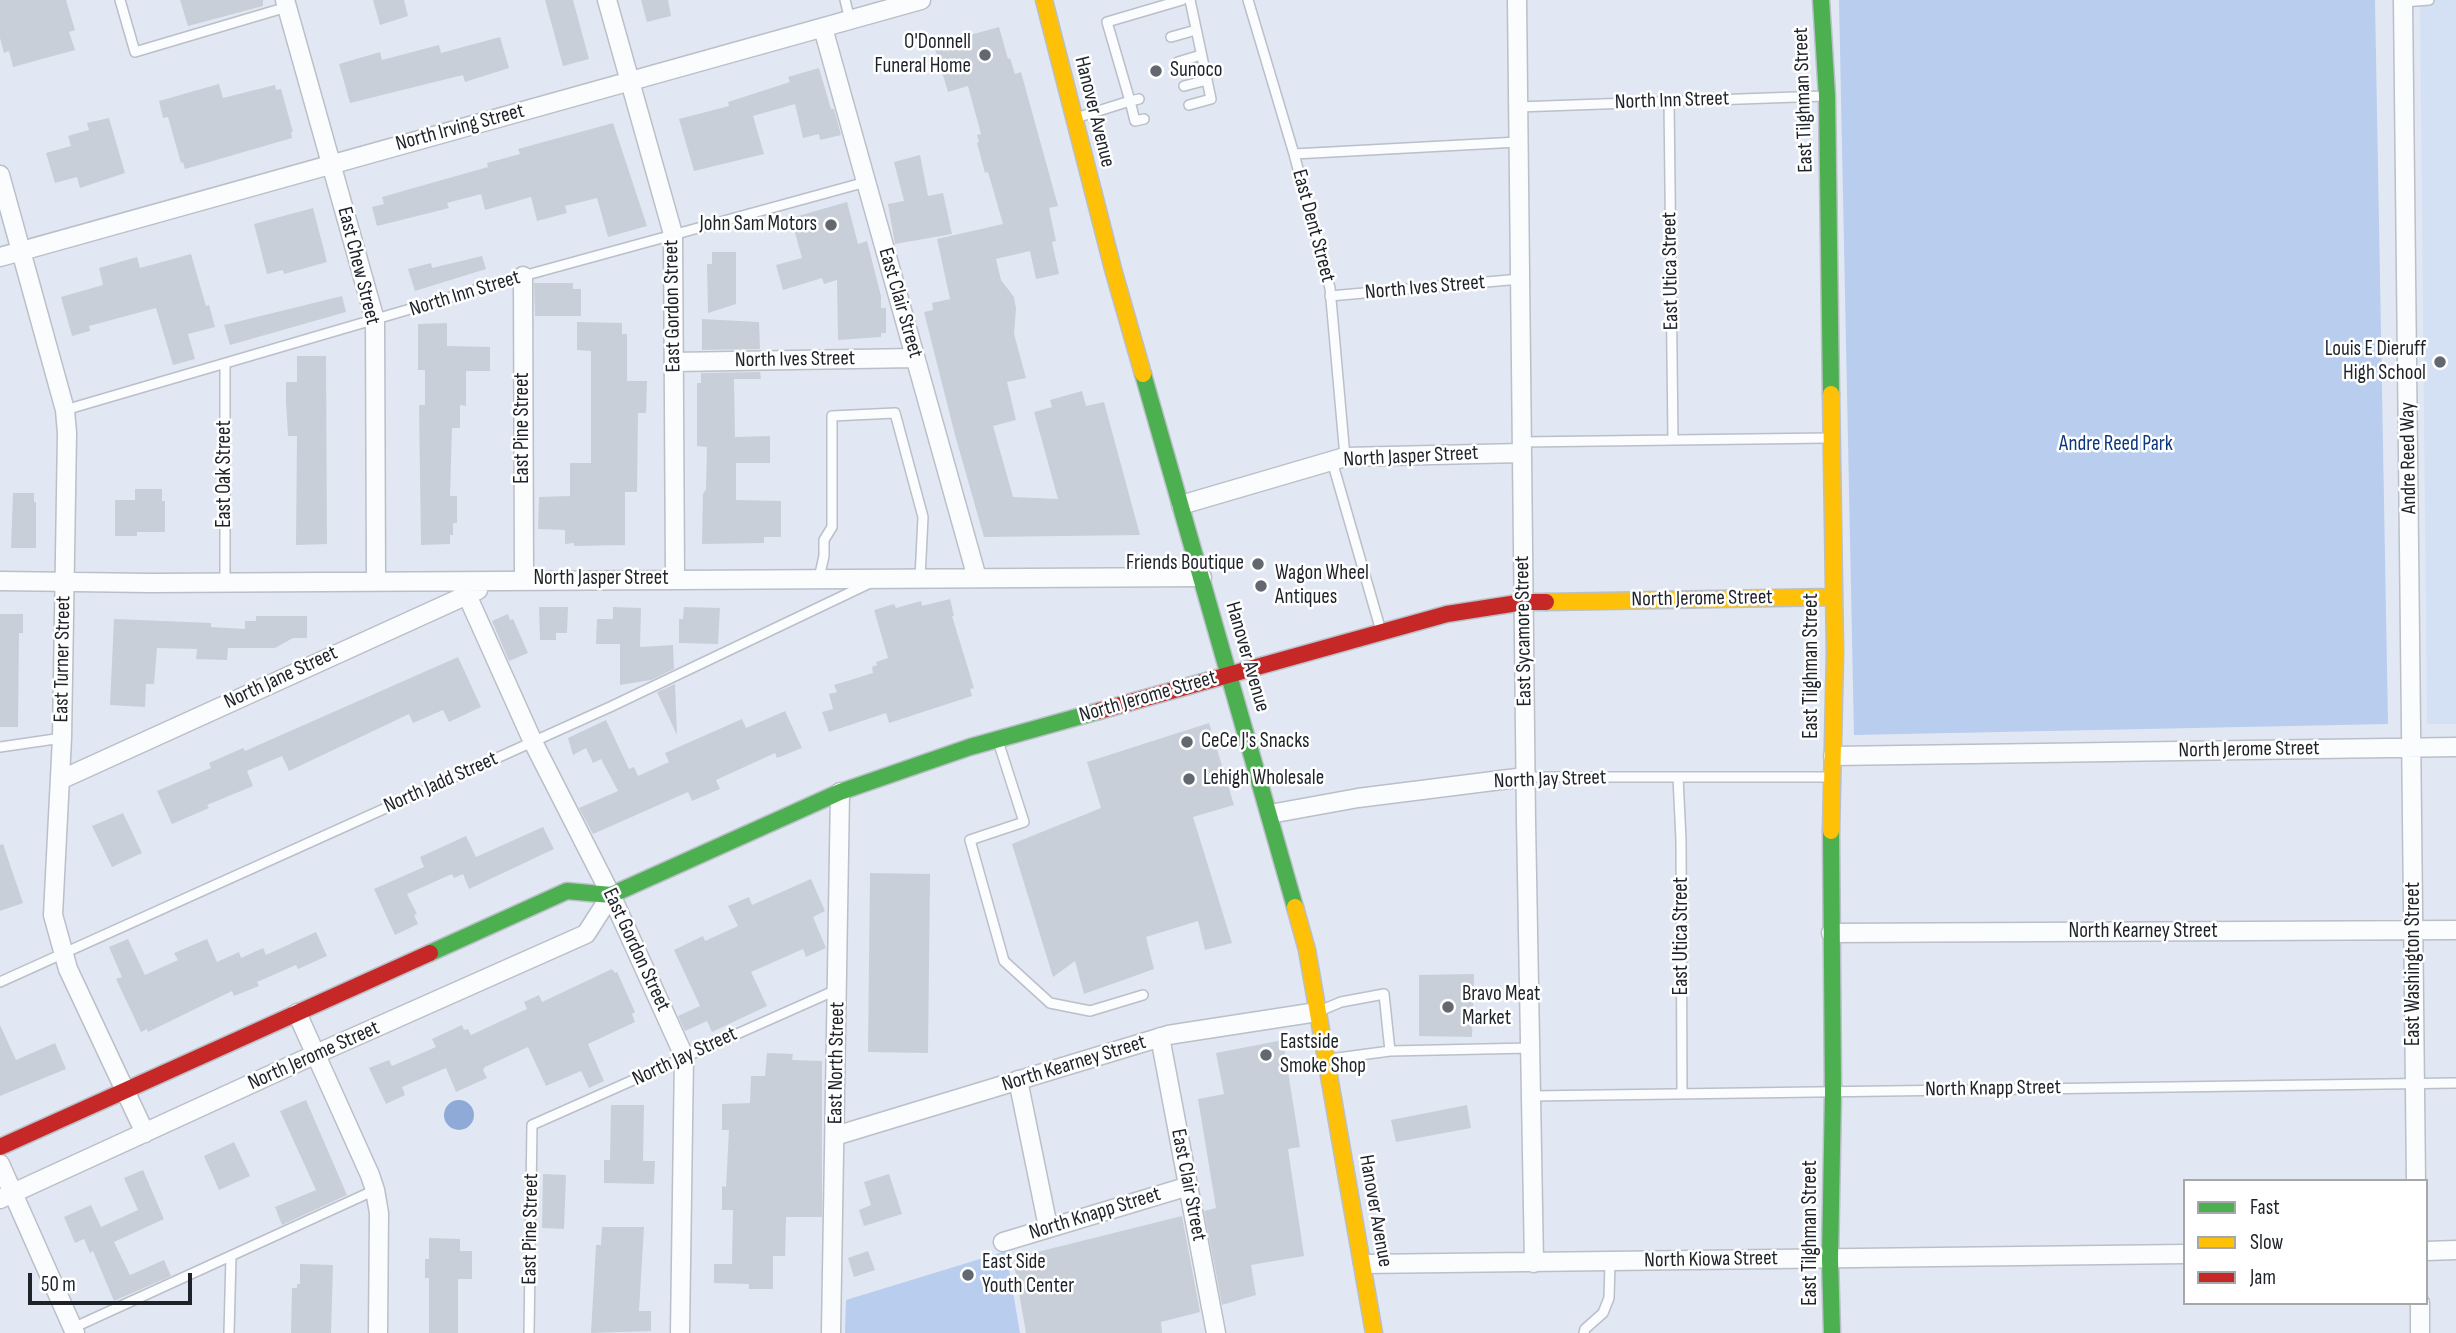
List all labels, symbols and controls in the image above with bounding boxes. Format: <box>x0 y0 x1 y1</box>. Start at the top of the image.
street label: East Tilghman Street <box>1789 27 1819 173</box>
place label: O'Donnell Funeral Home <box>875 30 971 80</box>
marker: O'Donnell Funeral Home <box>977 47 993 63</box>
street label: Hanover Avenue <box>1068 54 1120 170</box>
place label: Sunoco <box>1170 58 1222 84</box>
marker: Sunoco <box>1148 63 1164 79</box>
street label: North Inn Street <box>1614 86 1730 116</box>
street label: North Irving Street <box>393 99 527 157</box>
street label: East Dent Street <box>1286 167 1340 285</box>
street label: East Chew Street <box>331 204 385 328</box>
place label: John Sam Motors <box>699 212 817 238</box>
street label: East Utica Street <box>1657 212 1685 330</box>
marker: John Sam Motors <box>823 217 839 233</box>
street label: East Gordon Street <box>659 239 687 373</box>
street label: East Clair Street <box>872 245 928 361</box>
street label: North Inn Street <box>407 265 523 323</box>
street label: North Ives Street <box>1364 270 1486 306</box>
place label: Louis E Dieruff High School <box>2325 337 2426 387</box>
street label: North Ives Street <box>735 346 855 374</box>
marker: Louis E Dieruff High School <box>2432 354 2448 370</box>
street label: East Pine Street <box>510 372 536 484</box>
street label: Andre Reed Way <box>2395 402 2423 514</box>
street label: East Oak Street <box>212 420 238 528</box>
park label: Andre Reed Park <box>2059 432 2173 458</box>
street label: North Jasper Street <box>1343 441 1479 473</box>
place label: Friends Boutique <box>1126 551 1244 577</box>
street label: East Sycamore Street <box>1510 555 1538 707</box>
marker: Friends Boutique <box>1250 556 1266 572</box>
place label: Wagon Wheel Antiques <box>1275 561 1369 611</box>
street label: North Jasper Street <box>533 566 669 592</box>
marker: Wagon Wheel Antiques <box>1253 578 1269 594</box>
street label: North Jerome Street <box>1631 585 1773 613</box>
street label: East Tilghman Street <box>1799 593 1825 739</box>
street label: East Turner Street <box>49 595 77 723</box>
street label: Hanover Avenue <box>1219 599 1275 715</box>
street label: North Jane Street <box>220 641 342 715</box>
street label: North Jerome Street <box>1077 665 1219 729</box>
place label: CeCe J's Snacks <box>1201 729 1309 755</box>
marker: CeCe J's Snacks <box>1179 734 1195 750</box>
street label: North Jerome Street <box>2178 736 2320 764</box>
street label: North Jadd Street <box>380 747 502 819</box>
street label: North Jay Street <box>1493 765 1607 795</box>
place label: Lehigh Wholesale <box>1203 766 1324 792</box>
marker: Lehigh Wholesale <box>1181 771 1197 787</box>
street label: East Utica Street <box>1669 877 1695 995</box>
street label: East Washington Street <box>2401 882 2427 1046</box>
street label: East Gordon Street <box>597 885 675 1015</box>
street label: North Kearney Street <box>2068 919 2218 945</box>
place label: Bravo Meat Market <box>1462 982 1540 1032</box>
marker: Bravo Meat Market <box>1440 999 1456 1015</box>
street label: East North Street <box>823 1002 851 1124</box>
street label: North Jerome Street <box>244 1016 384 1096</box>
street label: North Jay Street <box>629 1022 741 1092</box>
street label: North Kearney Street <box>999 1030 1149 1098</box>
place label: Eastside Smoke Shop <box>1280 1030 1366 1080</box>
marker: Eastside Smoke Shop <box>1258 1047 1274 1063</box>
street label: North Knapp Street <box>1925 1075 2061 1103</box>
street label: East Clair Street <box>1165 1127 1211 1243</box>
street label: Hanover Avenue <box>1353 1153 1397 1269</box>
street label: East Tilghman Street <box>1798 1160 1824 1306</box>
street label: East Pine Street <box>517 1173 545 1285</box>
legend <box>2183 1179 2428 1305</box>
street label: North Knapp Street <box>1026 1182 1164 1246</box>
text: Fast <box>2250 1195 2280 1220</box>
text: Slow <box>2250 1230 2283 1255</box>
street label: North Kiowa Street <box>1644 1246 1778 1274</box>
place label: East Side Youth Center <box>982 1250 1074 1300</box>
scale bar <box>32 1260 196 1304</box>
text: Jam <box>2250 1265 2276 1290</box>
marker: East Side Youth Center <box>960 1267 976 1283</box>
text: 50 m <box>41 1272 76 1297</box>

